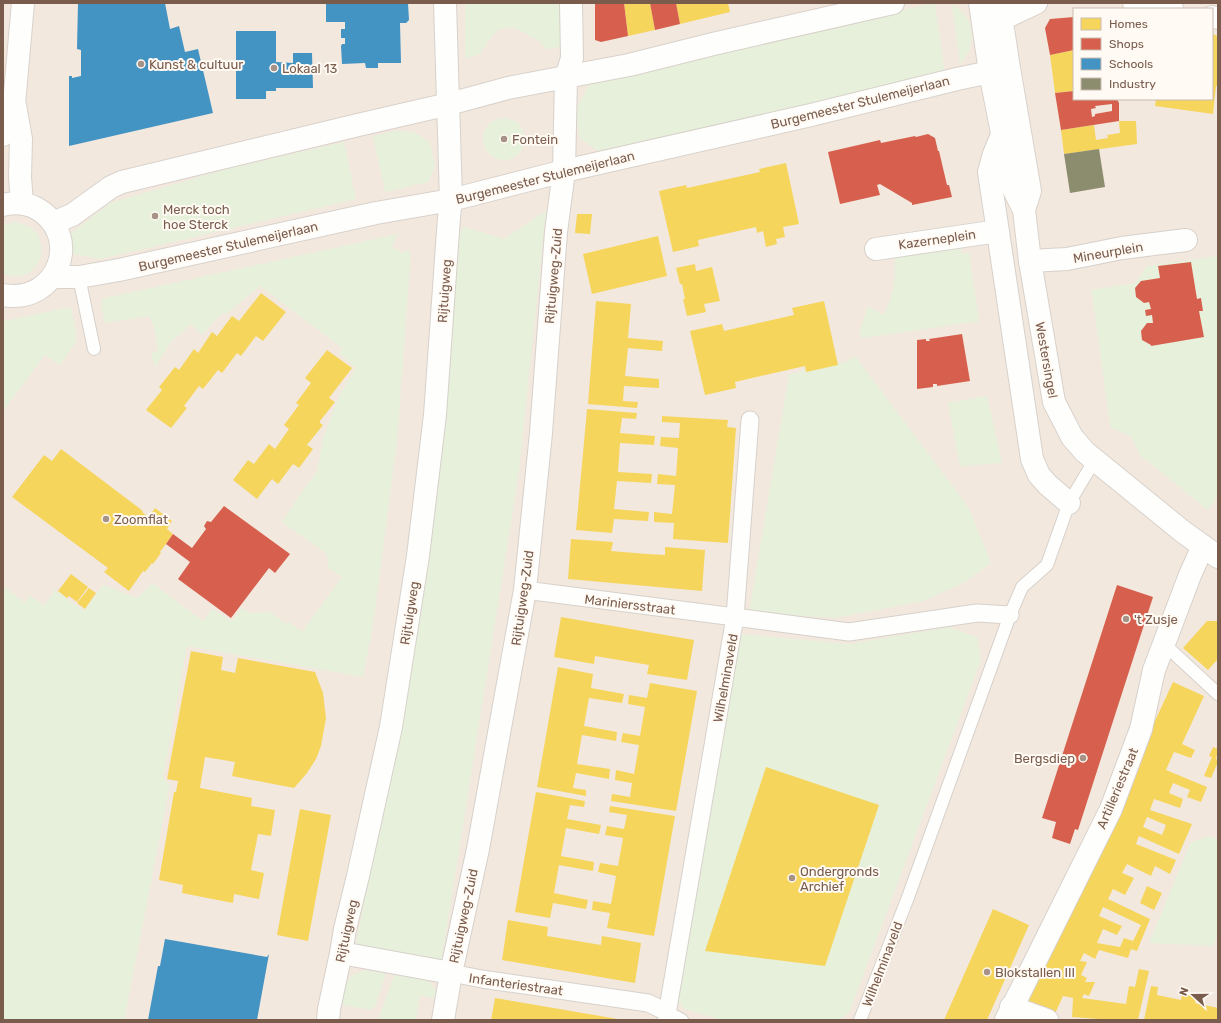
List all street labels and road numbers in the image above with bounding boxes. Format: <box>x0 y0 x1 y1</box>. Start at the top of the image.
street label: Burgemeester Stulemeijerlaan <box>769 73 951 133</box>
street label: Burgemeester Stulemeijerlaan <box>454 148 636 208</box>
street label: Burgemeester Stulemeijerlaan <box>137 219 319 275</box>
street label: Kazerneplein <box>897 227 977 252</box>
street label: Rijtuigweg-Zuid <box>542 228 566 325</box>
street label: Mineurplein <box>1072 239 1144 266</box>
street label: Rijtuigweg <box>435 259 455 324</box>
street label: Westersingel <box>1031 321 1061 400</box>
street label: Rijtuigweg-Zuid <box>508 549 538 647</box>
street label: Rijtuigweg <box>397 580 423 646</box>
street label: Mariniersstraat <box>584 591 676 618</box>
street label: Wilhelminaveld <box>710 633 741 724</box>
street label: Artilleriestraat <box>1094 745 1141 831</box>
street label: Rijtuigweg-Zuid <box>446 868 482 965</box>
street label: Rijtuigweg <box>332 898 361 964</box>
street label: Wilhelminaveld <box>859 920 906 1009</box>
street label: Infanteriestraat <box>468 970 564 999</box>

